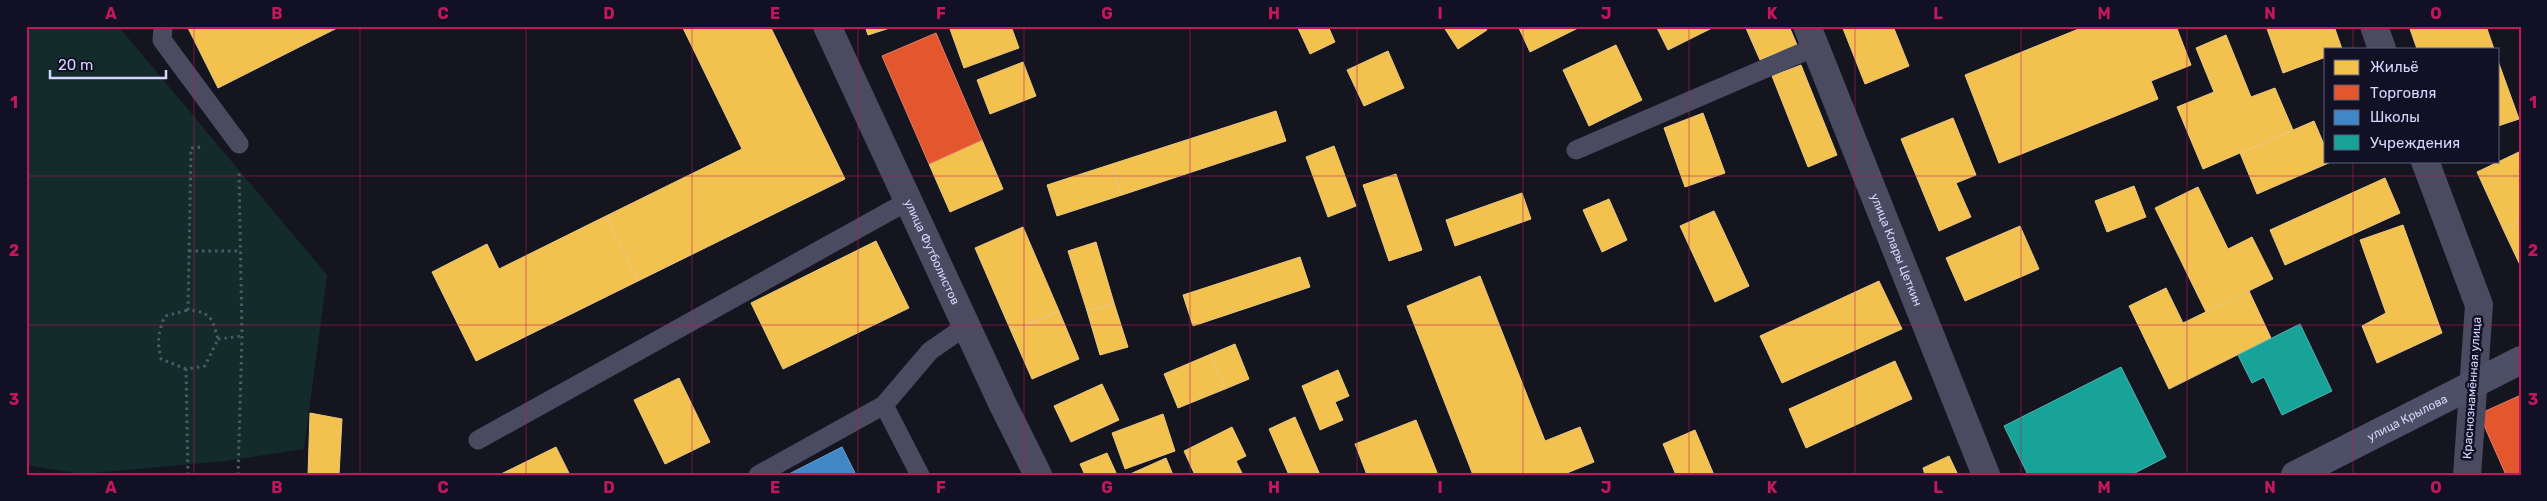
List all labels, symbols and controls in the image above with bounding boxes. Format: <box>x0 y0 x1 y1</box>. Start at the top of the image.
text: A <box>105 4 117 23</box>
text: B <box>271 4 283 23</box>
text: C <box>437 4 449 23</box>
text: D <box>603 4 615 23</box>
text: E <box>770 4 780 23</box>
text: F <box>936 4 946 23</box>
text: G <box>1101 4 1113 23</box>
text: H <box>1268 4 1280 23</box>
text: I <box>1437 4 1443 23</box>
text: J <box>1601 4 1611 23</box>
text: K <box>1767 4 1778 23</box>
text: L <box>1933 4 1943 23</box>
text: M <box>2097 4 2111 23</box>
text: N <box>2264 4 2276 23</box>
text: O <box>2430 4 2442 23</box>
scale bar <box>50 48 166 80</box>
legend <box>2324 48 2500 162</box>
text: 20 m <box>58 56 93 74</box>
text: Жильё <box>2370 58 2419 76</box>
text: Торговля <box>2370 84 2436 102</box>
text: 1 <box>10 93 18 112</box>
text: 1 <box>2529 93 2537 112</box>
text: Школы <box>2370 108 2420 126</box>
text: Учреждения <box>2370 134 2460 152</box>
street label: улица Клары Цеткин <box>1868 191 1925 308</box>
street label: улица Футболистов <box>901 197 963 307</box>
text: 2 <box>9 241 19 260</box>
text: 2 <box>2528 241 2538 260</box>
street label: Краснознамённая улица <box>2460 316 2484 460</box>
text: 3 <box>9 390 19 409</box>
text: 3 <box>2528 390 2538 409</box>
street label: улица Крылова <box>2365 392 2450 444</box>
text: A <box>105 478 117 497</box>
text: B <box>271 478 283 497</box>
text: C <box>437 478 449 497</box>
text: D <box>603 478 615 497</box>
text: E <box>770 478 780 497</box>
text: F <box>936 478 946 497</box>
text: G <box>1101 478 1113 497</box>
text: H <box>1268 478 1280 497</box>
text: I <box>1437 478 1443 497</box>
text: J <box>1601 478 1611 497</box>
text: K <box>1767 478 1778 497</box>
text: L <box>1933 478 1943 497</box>
text: M <box>2097 478 2111 497</box>
text: N <box>2264 478 2276 497</box>
text: O <box>2430 478 2442 497</box>

